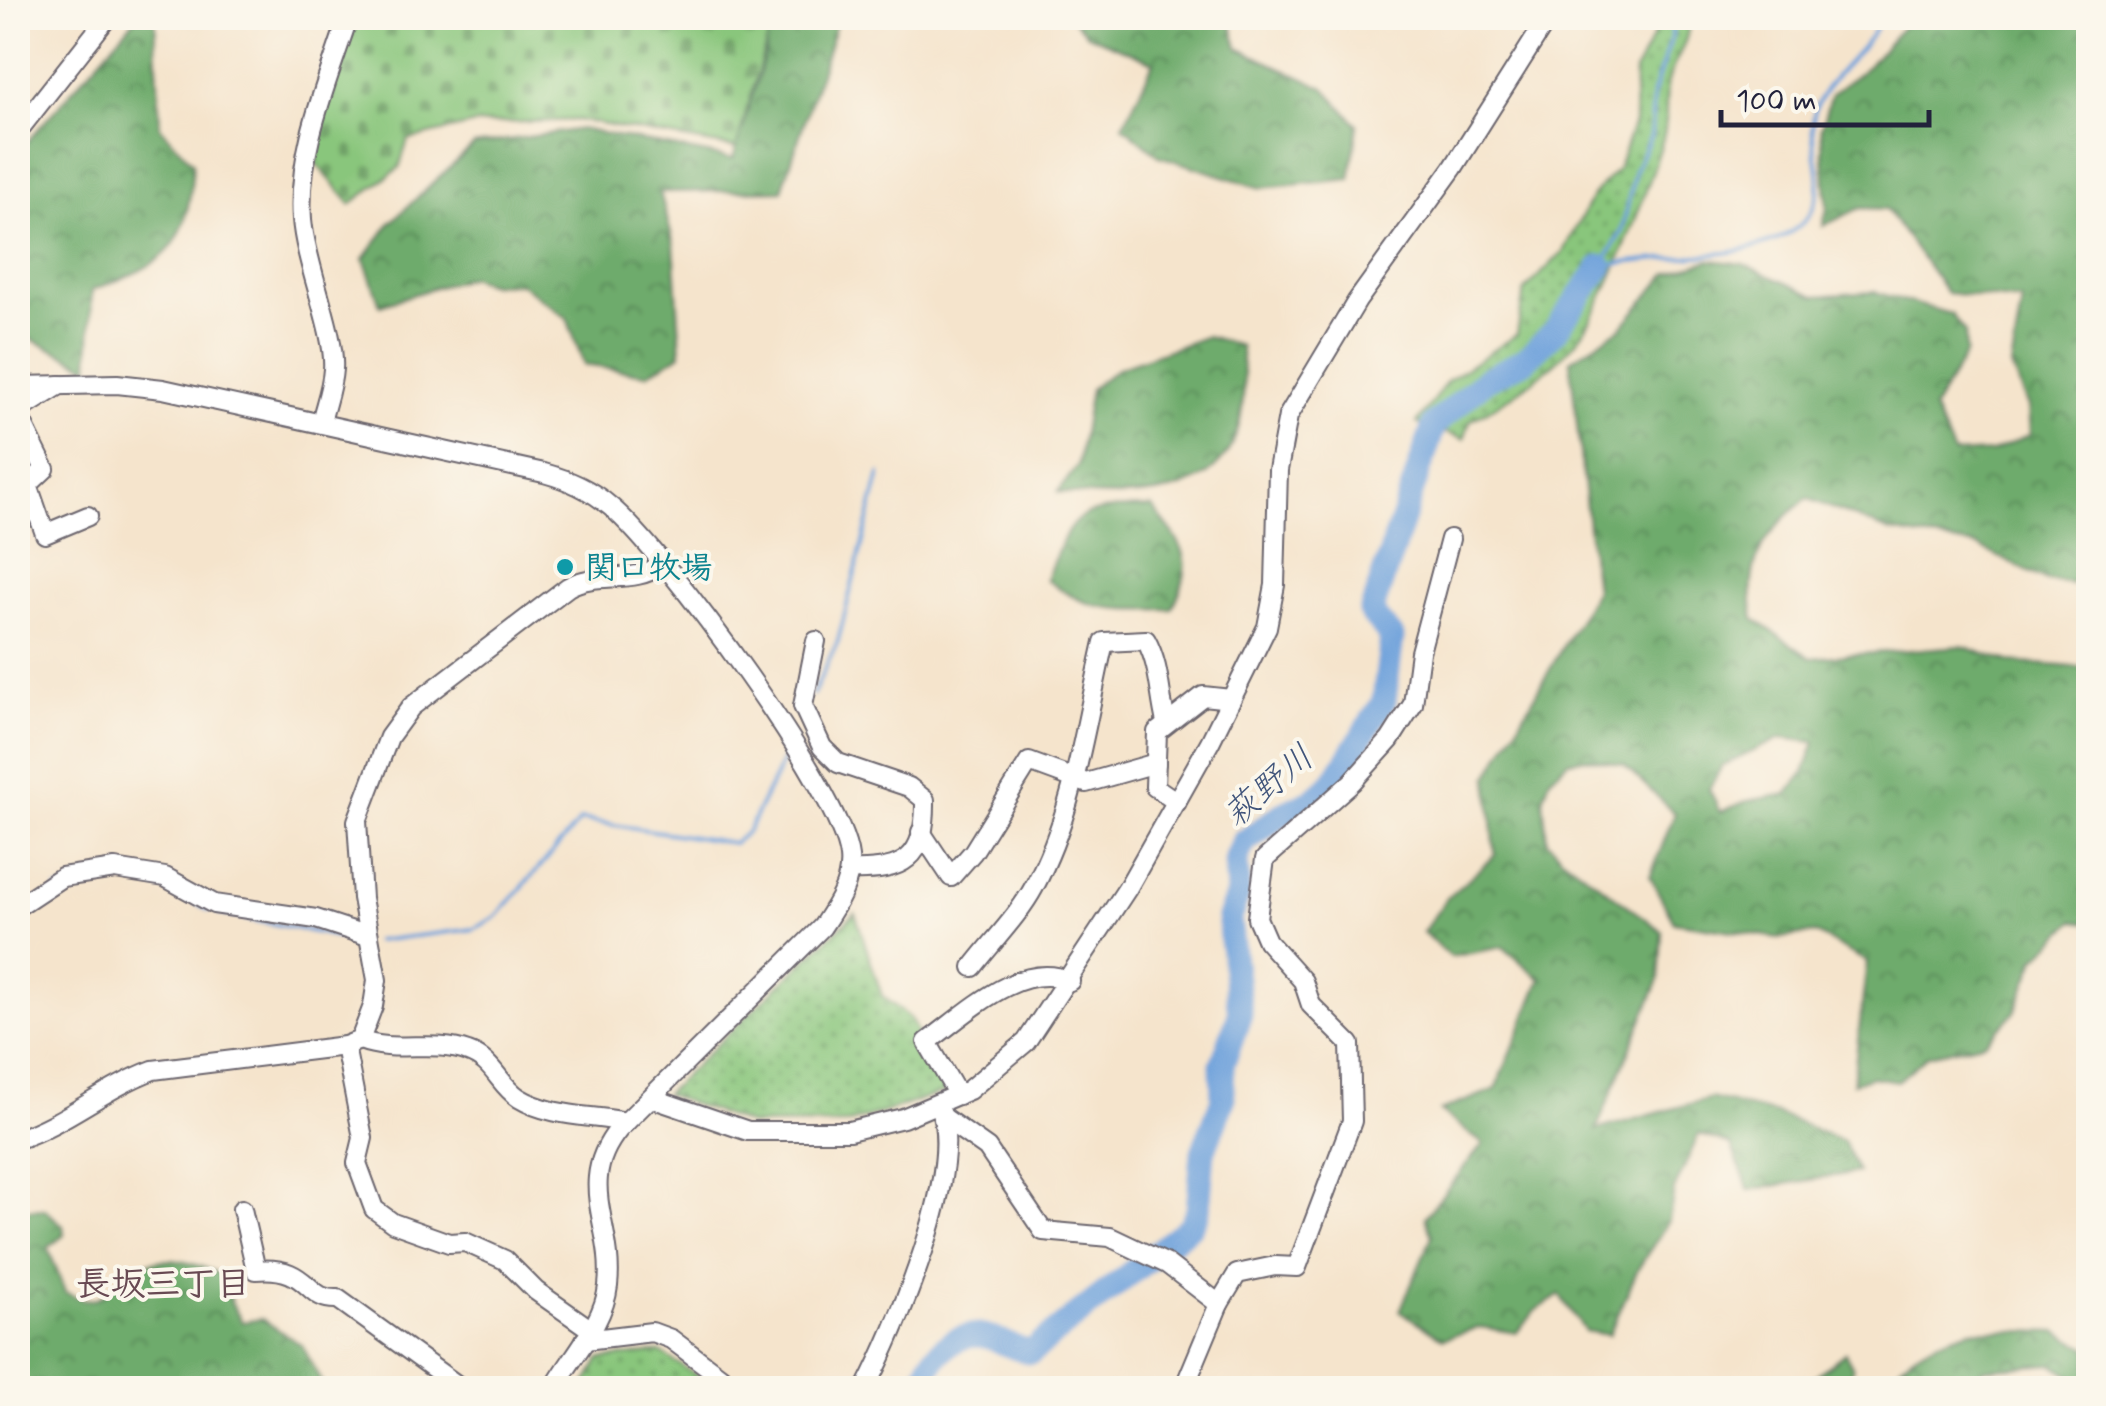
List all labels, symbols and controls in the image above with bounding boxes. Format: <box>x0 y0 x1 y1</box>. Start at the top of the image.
scale bar <box>1721 65 1928 127</box>
text: 100 m <box>1736 82 1817 121</box>
place label: 関口牧場 <box>585 548 713 590</box>
marker: 関口牧場 <box>554 556 576 578</box>
water label: 萩野川 <box>1214 735 1324 838</box>
district label: 長坂三丁目 <box>75 1262 251 1308</box>

